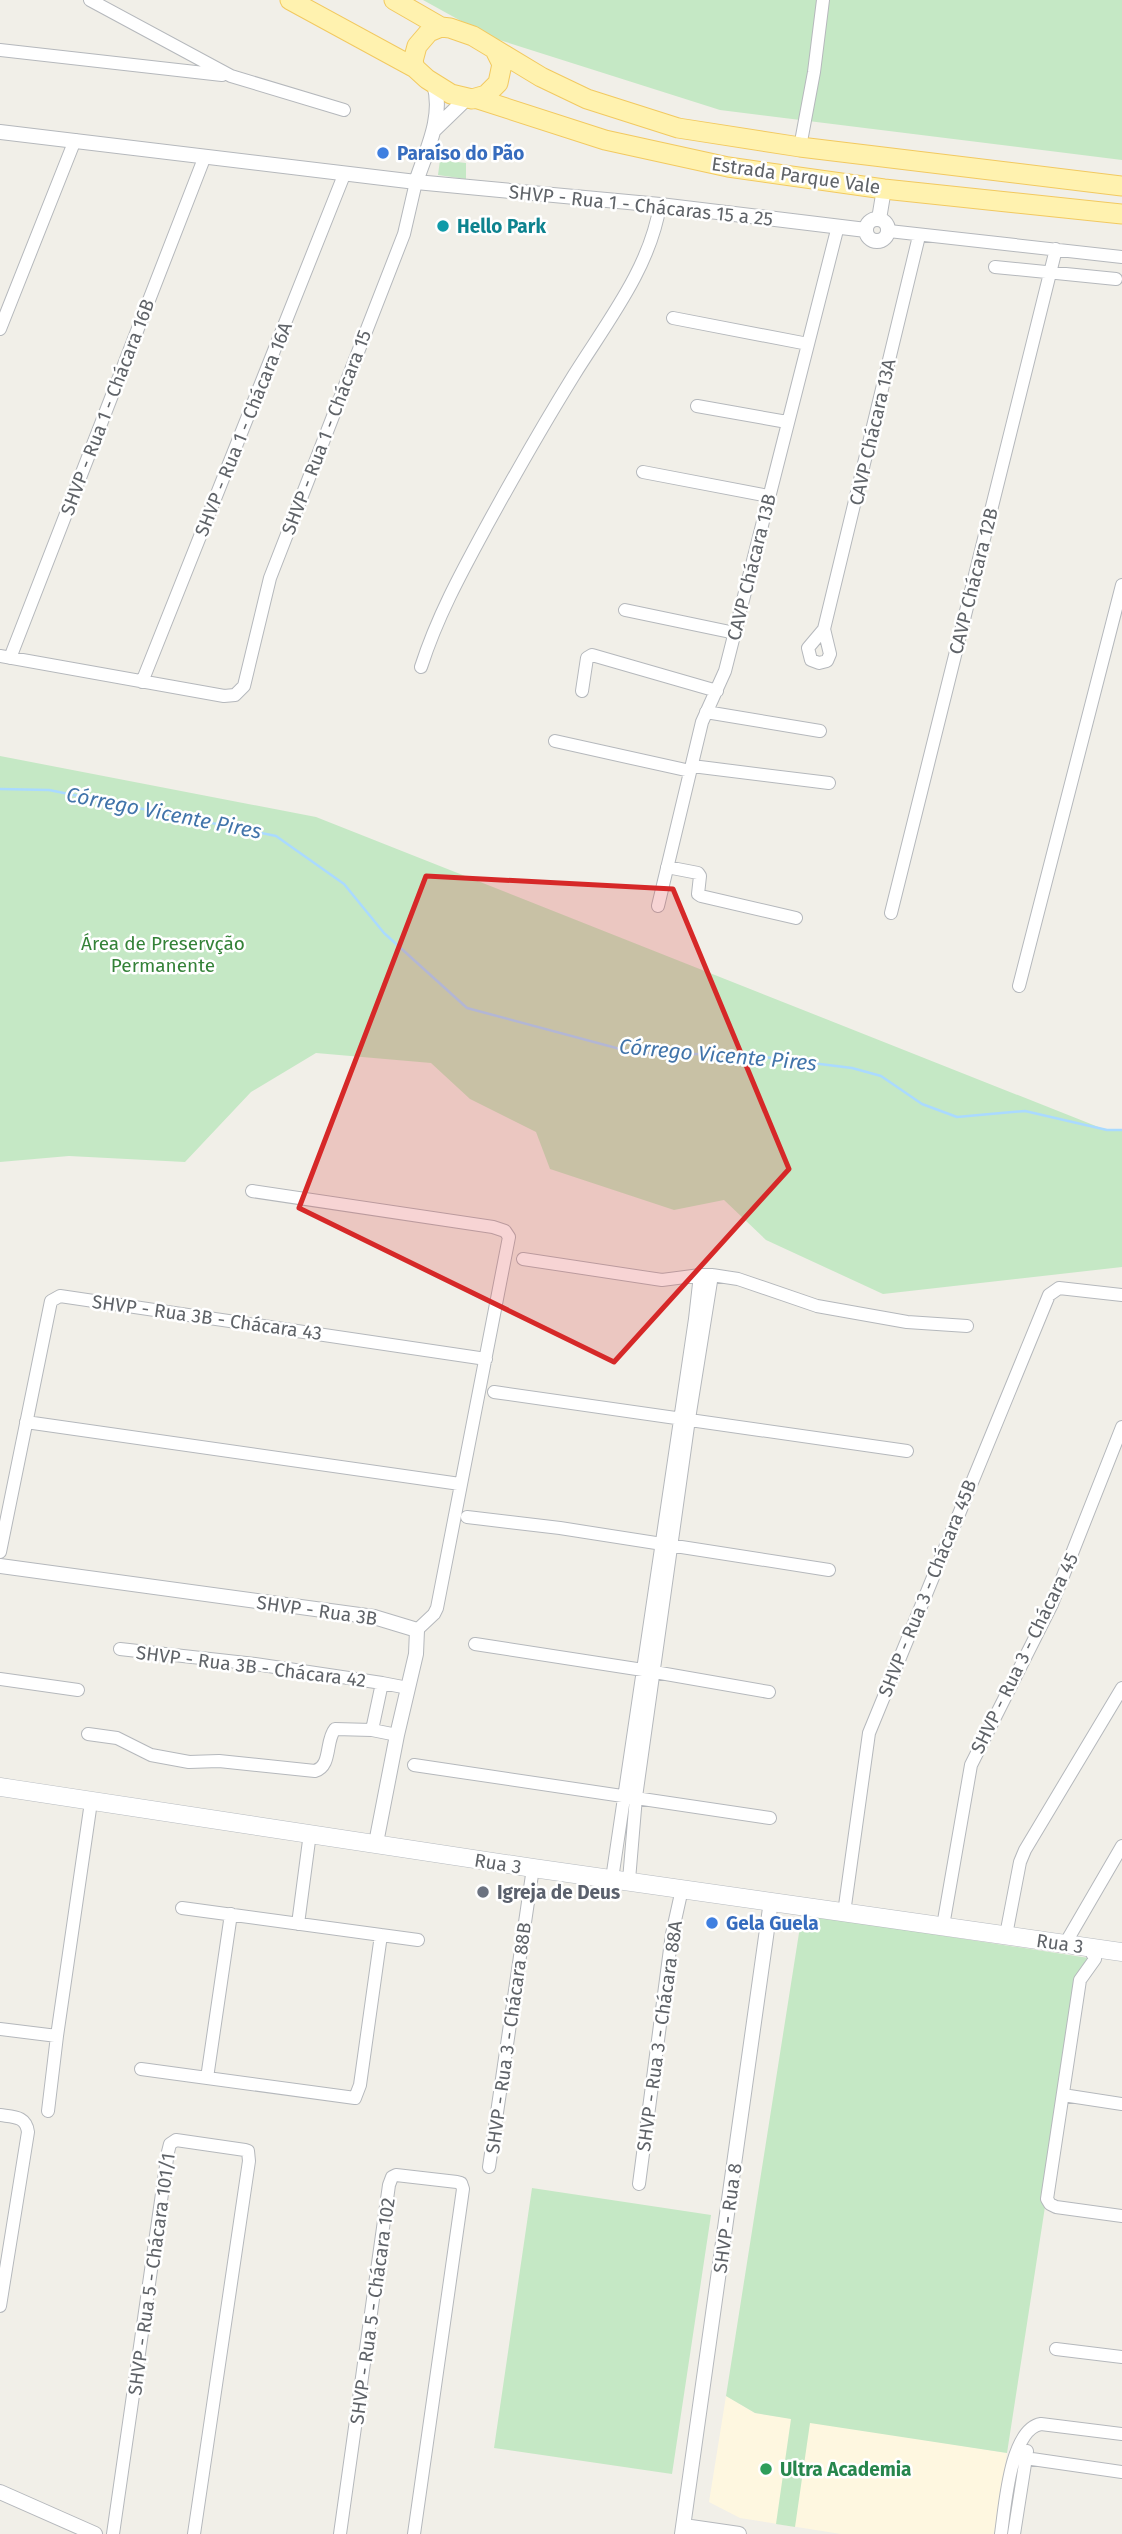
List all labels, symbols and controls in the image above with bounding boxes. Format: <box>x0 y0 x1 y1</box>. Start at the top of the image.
place label: Paraíso do Pão <box>397 142 524 165</box>
marker: Paraíso do Pão <box>375 145 391 161</box>
street label: Estrada Parque Vale <box>710 152 882 199</box>
street label: SHVP - Rua 1 - Chácaras 15 a 25 <box>508 180 774 231</box>
place label: Hello Park <box>457 215 546 238</box>
marker: Hello Park <box>435 218 451 234</box>
street label: SHVP - Rua 1 - Chácara 16B <box>56 296 159 518</box>
street label: SHVP - Rua 1 - Chácara 16A <box>190 319 297 540</box>
street label: SHVP - Rua 1 - Chácara 15 <box>277 327 376 538</box>
street label: CAVP Chácara 13A <box>844 356 901 508</box>
street label: CAVP Chácara 13B <box>722 491 781 643</box>
street label: CAVP Chácara 12B <box>944 505 1003 657</box>
water label: Córrego Vicente Pires <box>64 781 264 845</box>
park label: Área de Preservção Permanente <box>81 932 245 977</box>
water label: Córrego Vicente Pires <box>618 1033 818 1077</box>
street label: SHVP - Rua 3B - Chácara 43 <box>91 1290 323 1345</box>
street label: SHVP - Rua 3 - Chácara 45B <box>873 1476 982 1700</box>
street label: SHVP - Rua 3 - Chácara 45 <box>966 1549 1083 1757</box>
street label: SHVP - Rua 3B <box>255 1591 379 1630</box>
street label: SHVP - Rua 3B - Chácara 42 <box>135 1641 367 1692</box>
street label: Rua 3 <box>473 1848 523 1879</box>
place label: Igreja de Deus <box>497 1881 620 1904</box>
marker: Igreja de Deus <box>475 1884 491 1900</box>
place label: Gela Guela <box>726 1912 819 1935</box>
marker: Gela Guela <box>704 1915 720 1931</box>
street label: SHVP - Rua 3 - Chácara 88A <box>632 1919 687 2153</box>
street label: SHVP - Rua 3 - Chácara 88B <box>481 1921 536 2155</box>
street label: Rua 3 <box>1035 1929 1085 1958</box>
street label: SHVP - Rua 5 - Chácara 101/1 <box>123 2151 180 2397</box>
street label: SHVP - Rua 8 <box>708 2162 747 2275</box>
street label: SHVP - Rua 5 - Chácara 102 <box>345 2196 400 2426</box>
place label: Ultra Academia <box>780 2458 911 2481</box>
marker: Ultra Academia <box>758 2461 774 2477</box>

